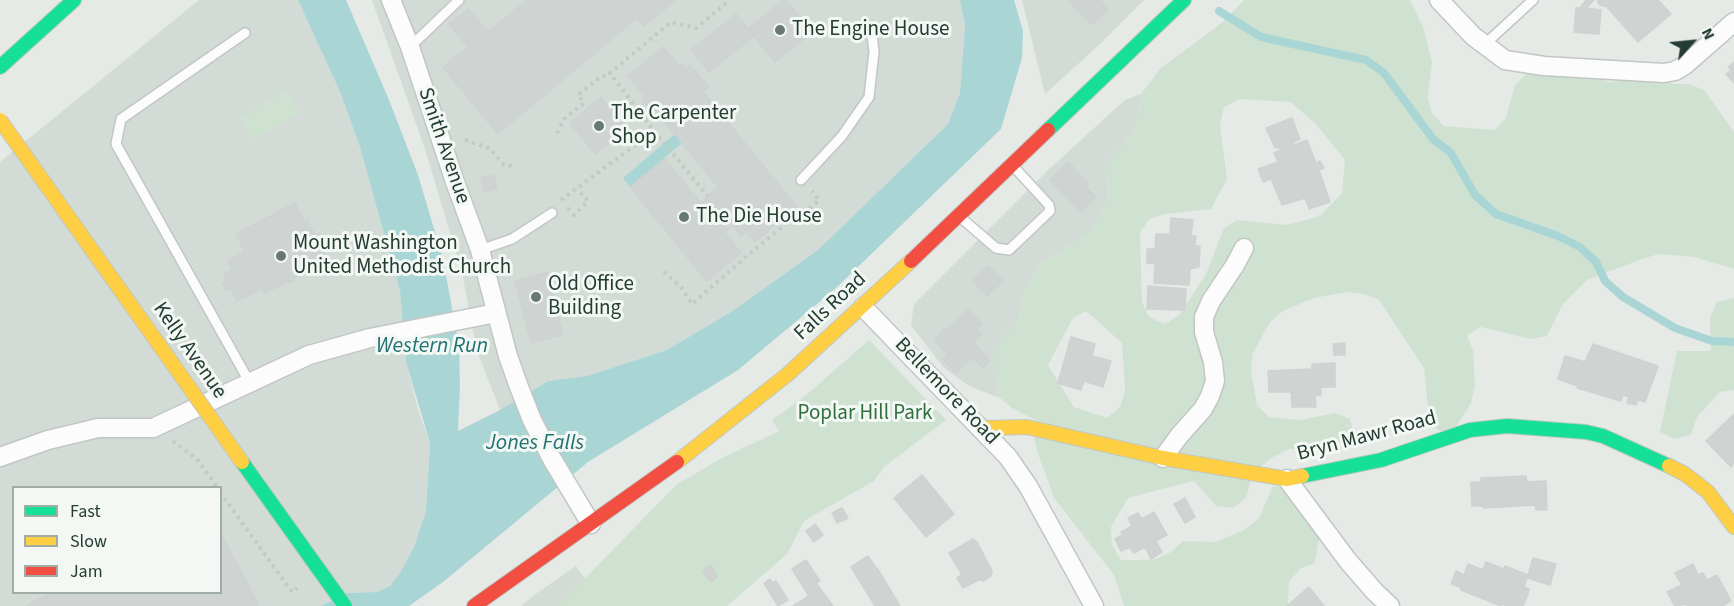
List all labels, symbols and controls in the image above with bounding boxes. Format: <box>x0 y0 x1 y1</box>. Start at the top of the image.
north arrow <box>1662 12 1722 72</box>
place label: The Engine House <box>792 17 949 43</box>
marker: The Engine House <box>773 23 787 37</box>
text: N <box>1696 24 1720 44</box>
street label: Smith Avenue <box>411 85 475 207</box>
place label: The Carpenter Shop <box>611 101 736 151</box>
marker: The Carpenter Shop <box>592 119 606 133</box>
place label: The Die House <box>696 204 822 230</box>
marker: The Die House <box>677 210 691 224</box>
place label: Mount Washington United Methodist Church <box>293 231 511 281</box>
marker: Mount Washington United Methodist Church <box>274 249 288 263</box>
street label: Falls Road <box>790 267 872 347</box>
place label: Old Office Building <box>548 272 634 322</box>
marker: Old Office Building <box>529 290 543 304</box>
street label: Kelly Avenue <box>147 298 231 404</box>
street label: Bellemore Road <box>889 333 1003 451</box>
water label: Western Run <box>376 334 488 360</box>
park label: Poplar Hill Park <box>798 401 932 427</box>
street label: Bryn Mawr Road <box>1295 406 1439 468</box>
water label: Jones Falls <box>486 431 584 457</box>
legend <box>12 486 222 594</box>
text: Fast <box>70 499 101 524</box>
text: Slow <box>70 529 107 554</box>
text: Jam <box>70 559 103 584</box>

